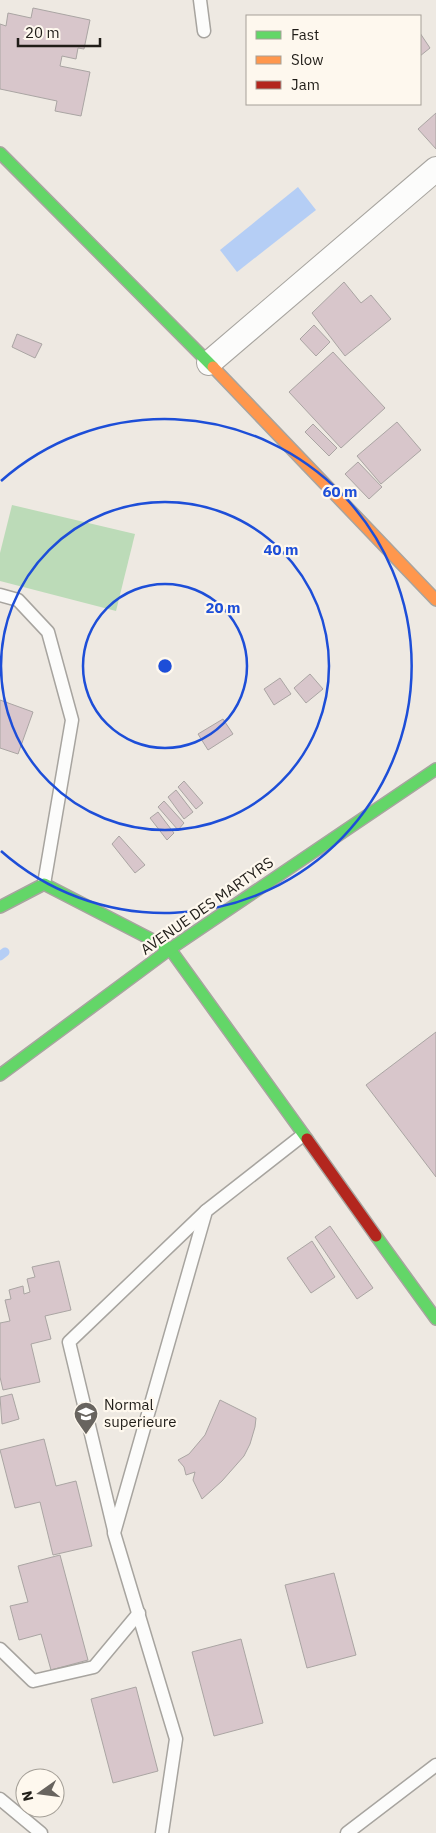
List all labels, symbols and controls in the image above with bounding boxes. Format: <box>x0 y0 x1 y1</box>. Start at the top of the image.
scale bar <box>18 15 100 47</box>
legend <box>246 15 421 105</box>
text: 20 m <box>25 23 60 42</box>
text: Fast <box>291 25 319 44</box>
text: Slow <box>291 50 324 69</box>
text: Jam <box>291 75 320 94</box>
text: 60 m <box>323 482 357 501</box>
text: 40 m <box>264 540 298 559</box>
text: 20 m <box>206 598 240 617</box>
centre of rings <box>156 657 174 675</box>
street label: AVENUE DES MARTYRS <box>137 853 277 959</box>
place label: Normal superieure <box>104 1395 176 1431</box>
school or university icon: Normal superieure <box>73 1401 99 1435</box>
north arrow <box>15 1768 65 1818</box>
text: N <box>17 1789 37 1803</box>

